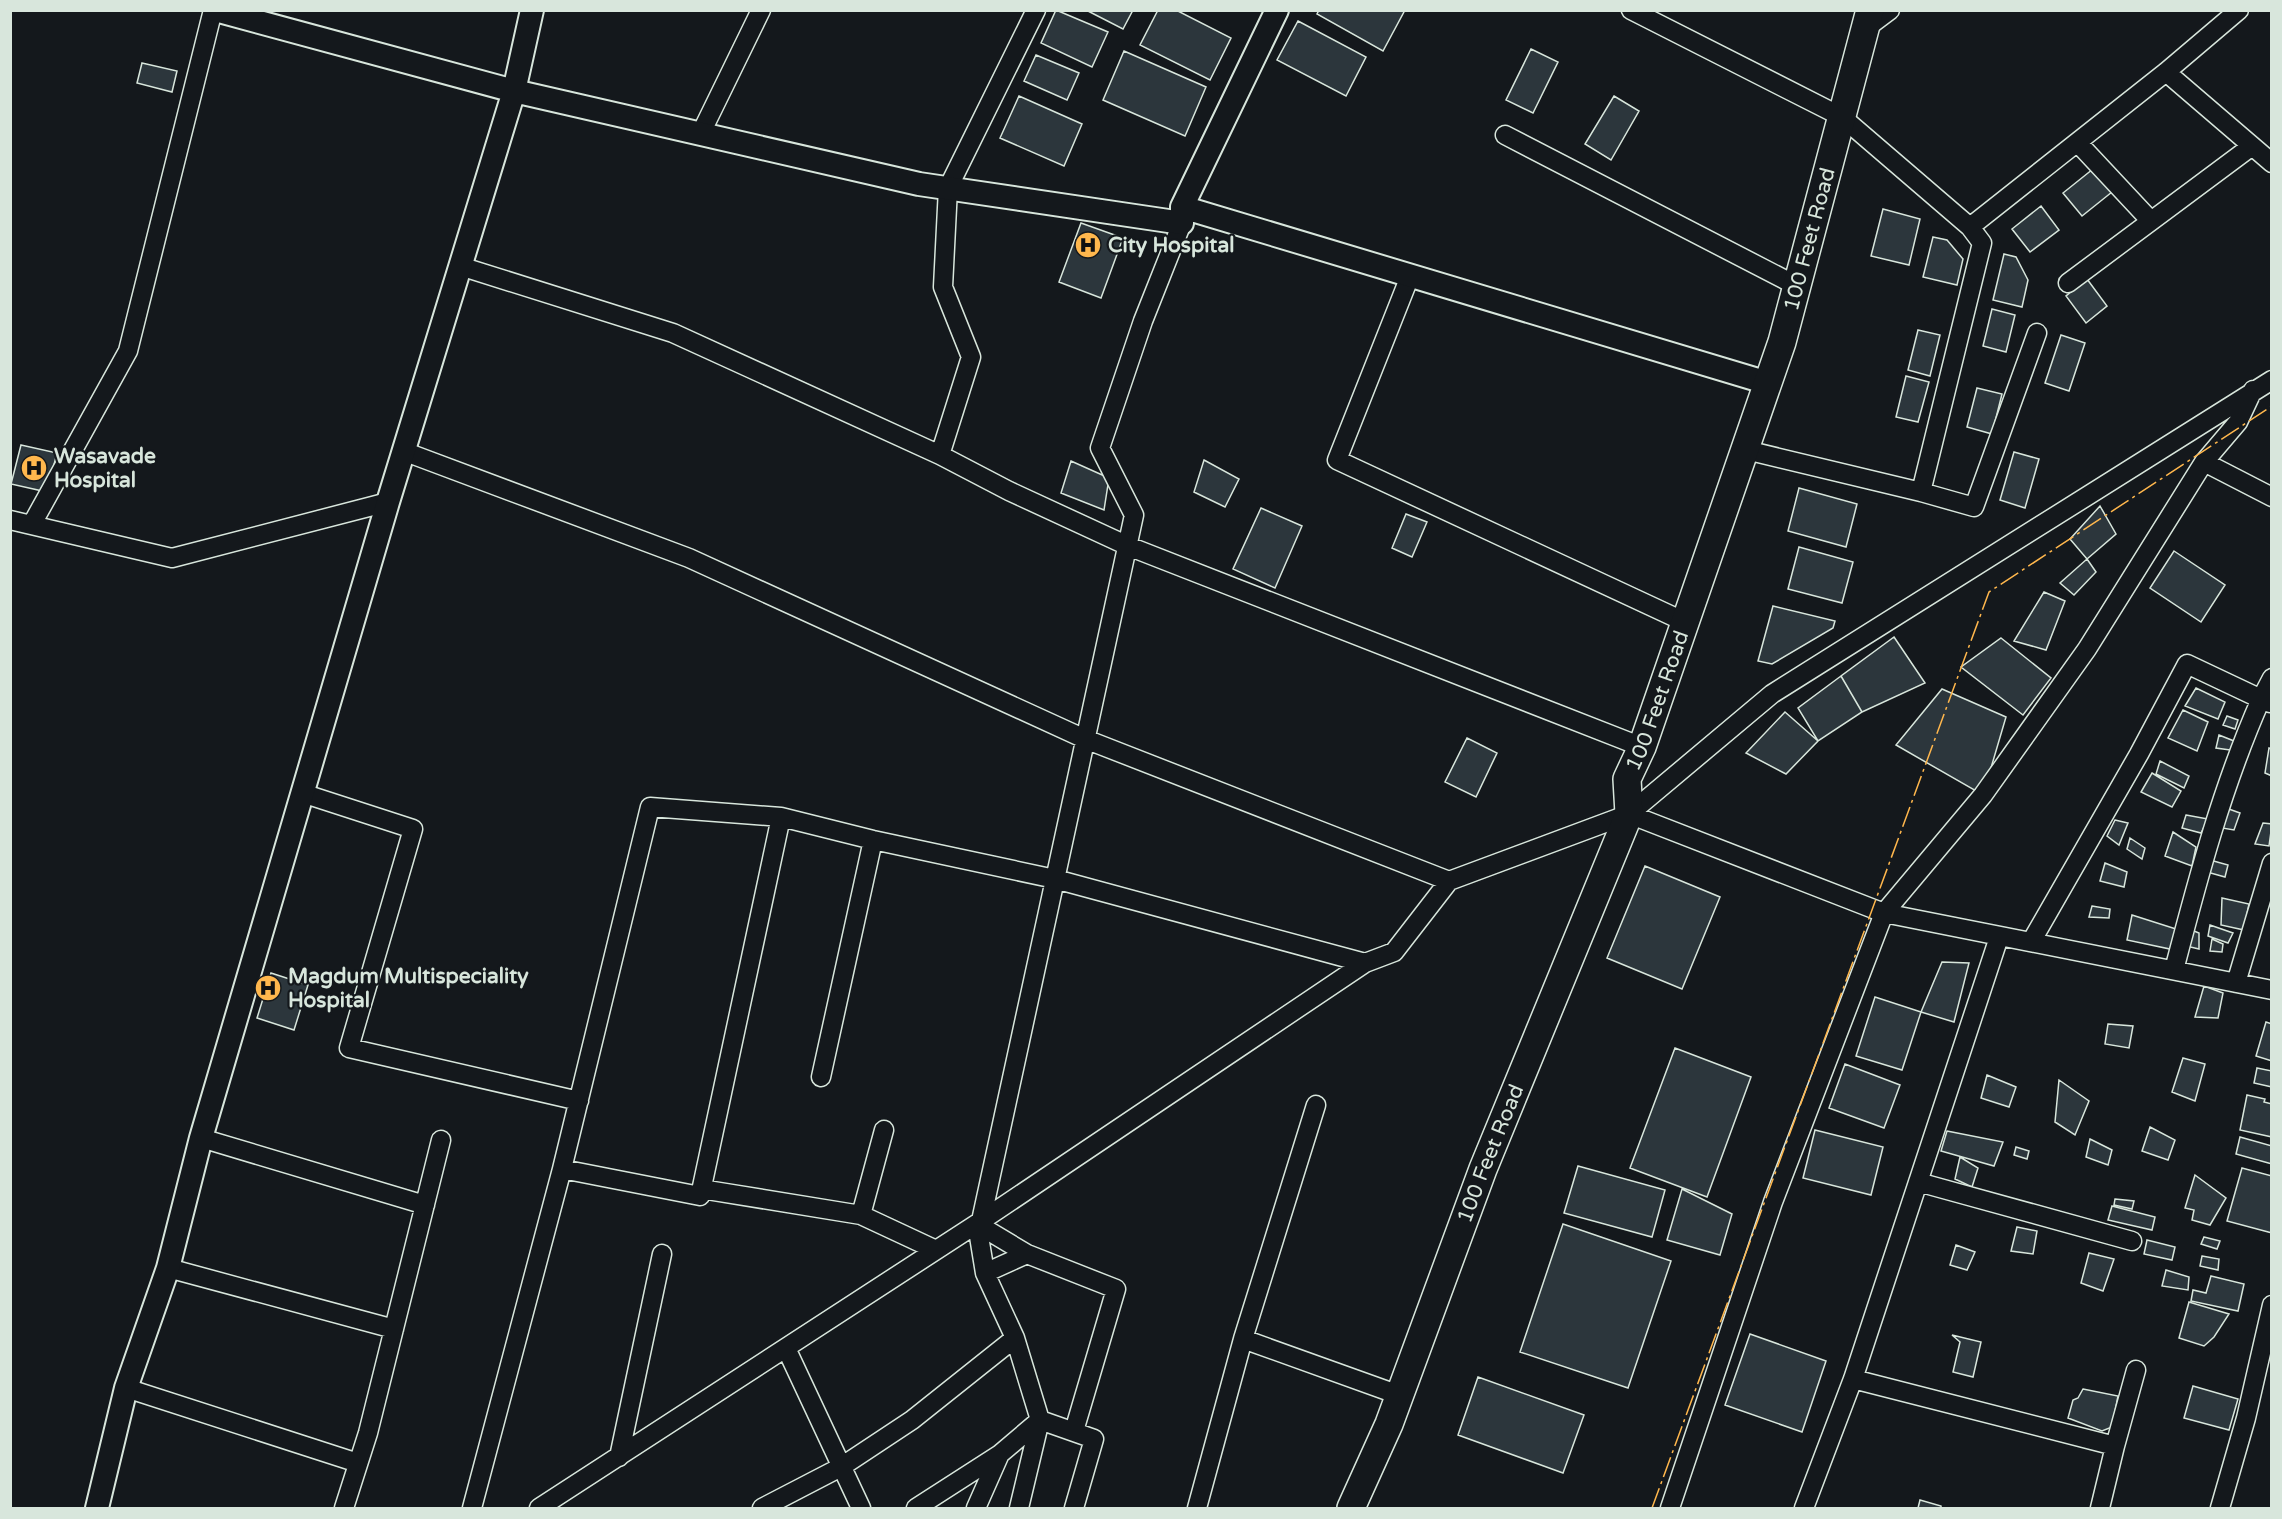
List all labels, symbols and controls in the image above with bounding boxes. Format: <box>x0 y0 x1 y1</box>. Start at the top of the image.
street label: 100 Feet Road <box>1778 165 1840 314</box>
hospital icon: City Hospital <box>1073 230 1103 260</box>
place label: City Hospital <box>1108 233 1234 258</box>
place label: Wasavade Hospital <box>54 444 156 493</box>
hospital icon: Wasavade Hospital <box>19 453 49 483</box>
street label: 100 Feet Road <box>1620 627 1694 775</box>
place label: Magdum Multispeciality Hospital <box>288 964 529 1013</box>
hospital icon: Magdum Multispeciality Hospital <box>253 973 283 1003</box>
street label: 100 Feet Road <box>1452 1080 1529 1226</box>

